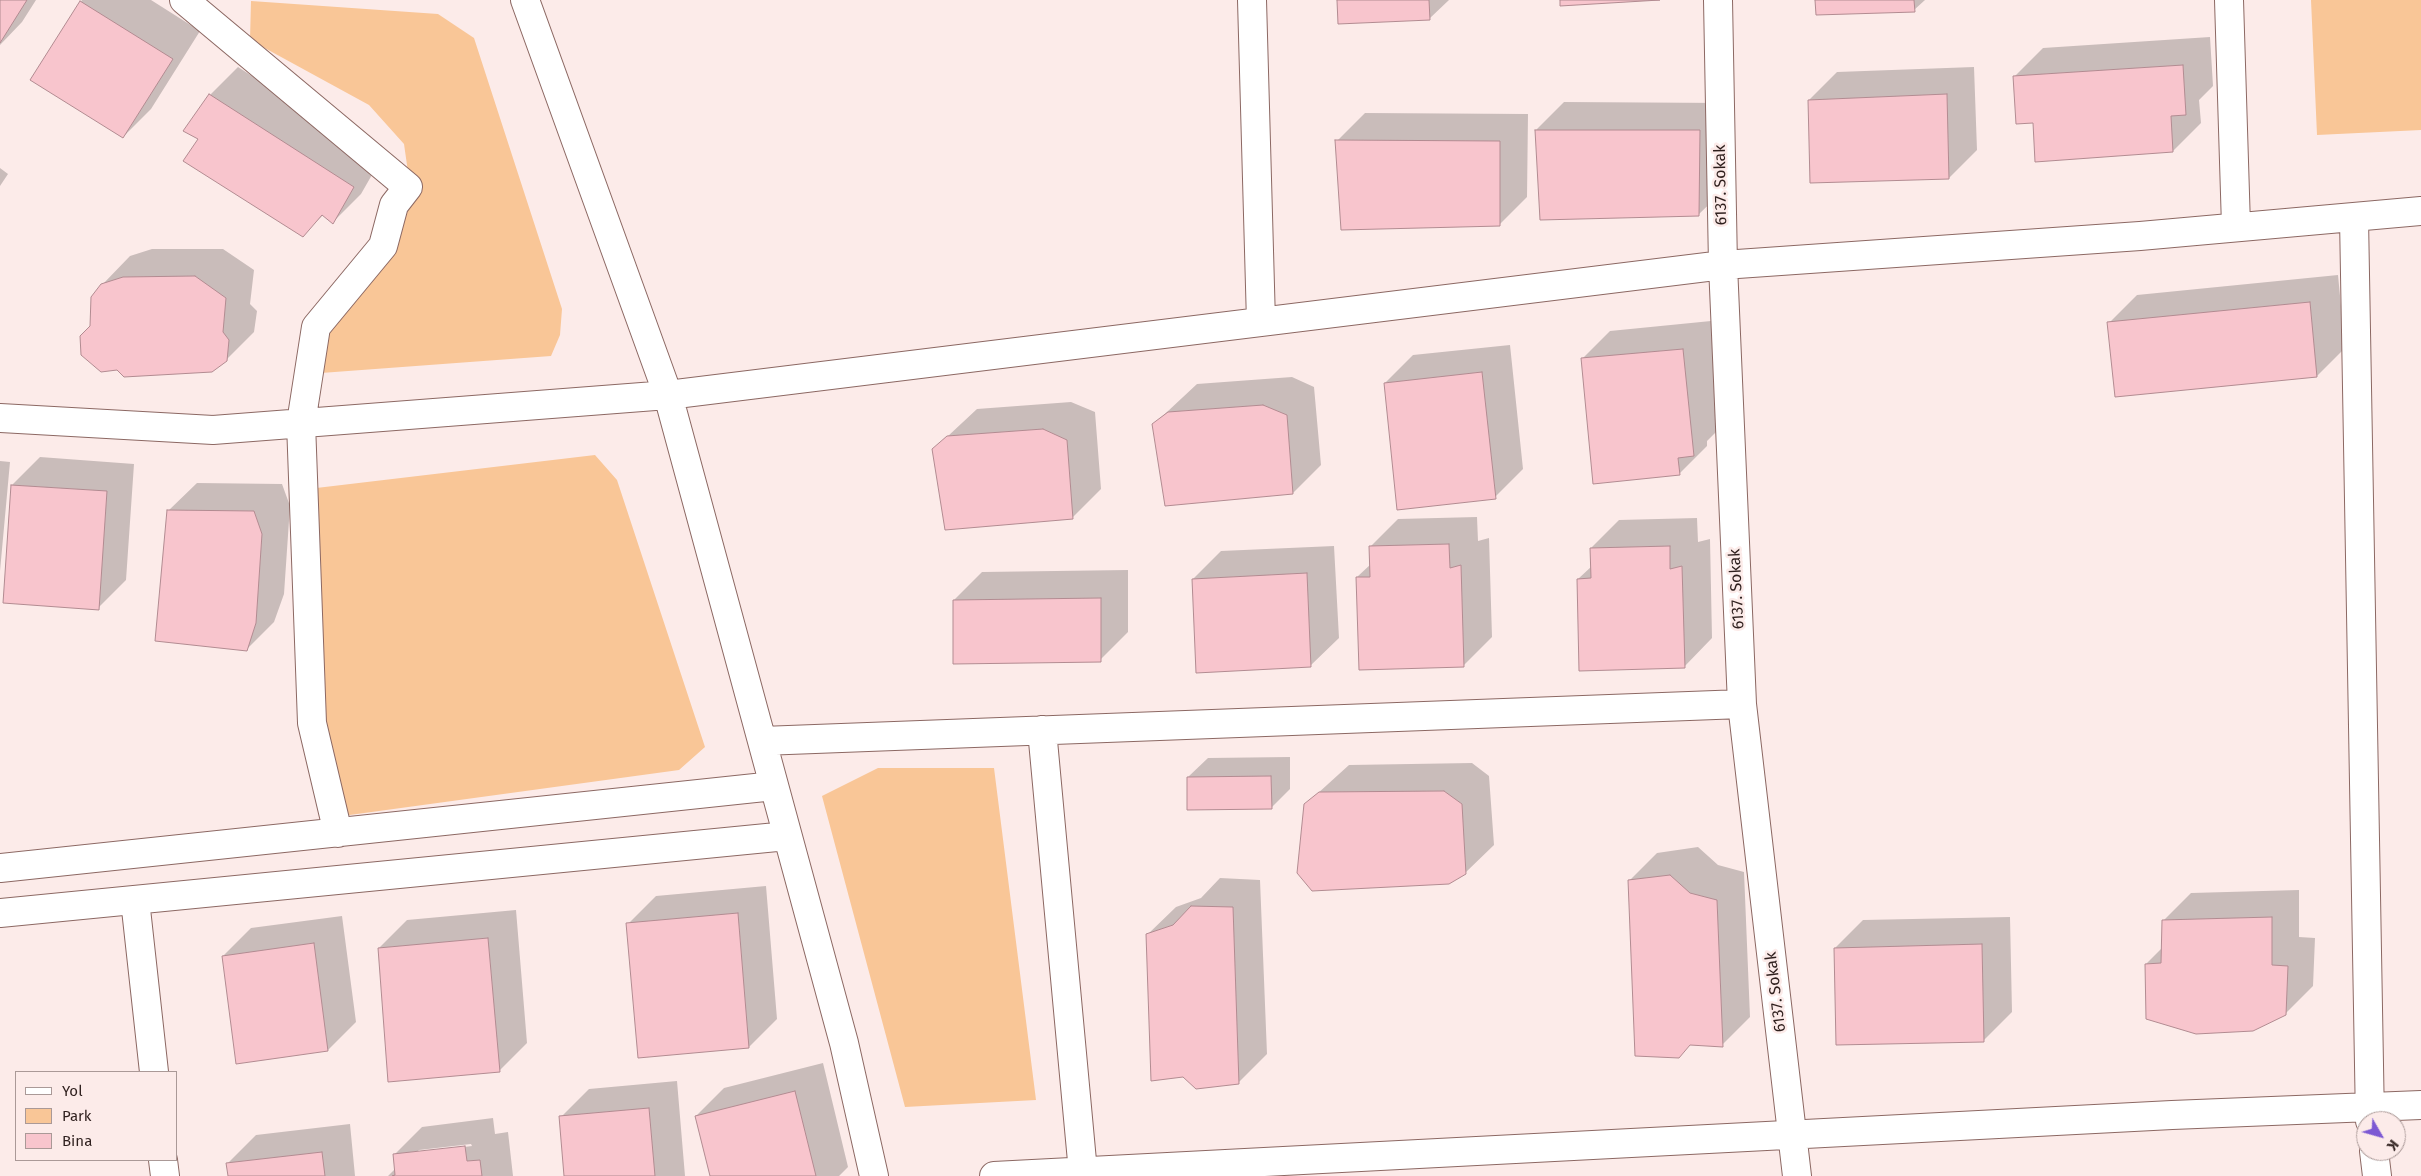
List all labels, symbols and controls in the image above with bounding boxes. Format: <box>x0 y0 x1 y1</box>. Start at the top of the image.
street label: 6137. Sokak <box>1711 145 1731 225</box>
street label: 6137. Sokak <box>1725 548 1749 630</box>
street label: 6137. Sokak <box>1762 951 1790 1033</box>
legend <box>15 1071 178 1161</box>
text: Yol <box>62 1082 83 1100</box>
text: Park <box>62 1107 92 1125</box>
north arrow <box>2356 1111 2406 1161</box>
text: Bina <box>62 1132 92 1150</box>
text: K <box>2383 1136 2402 1154</box>

